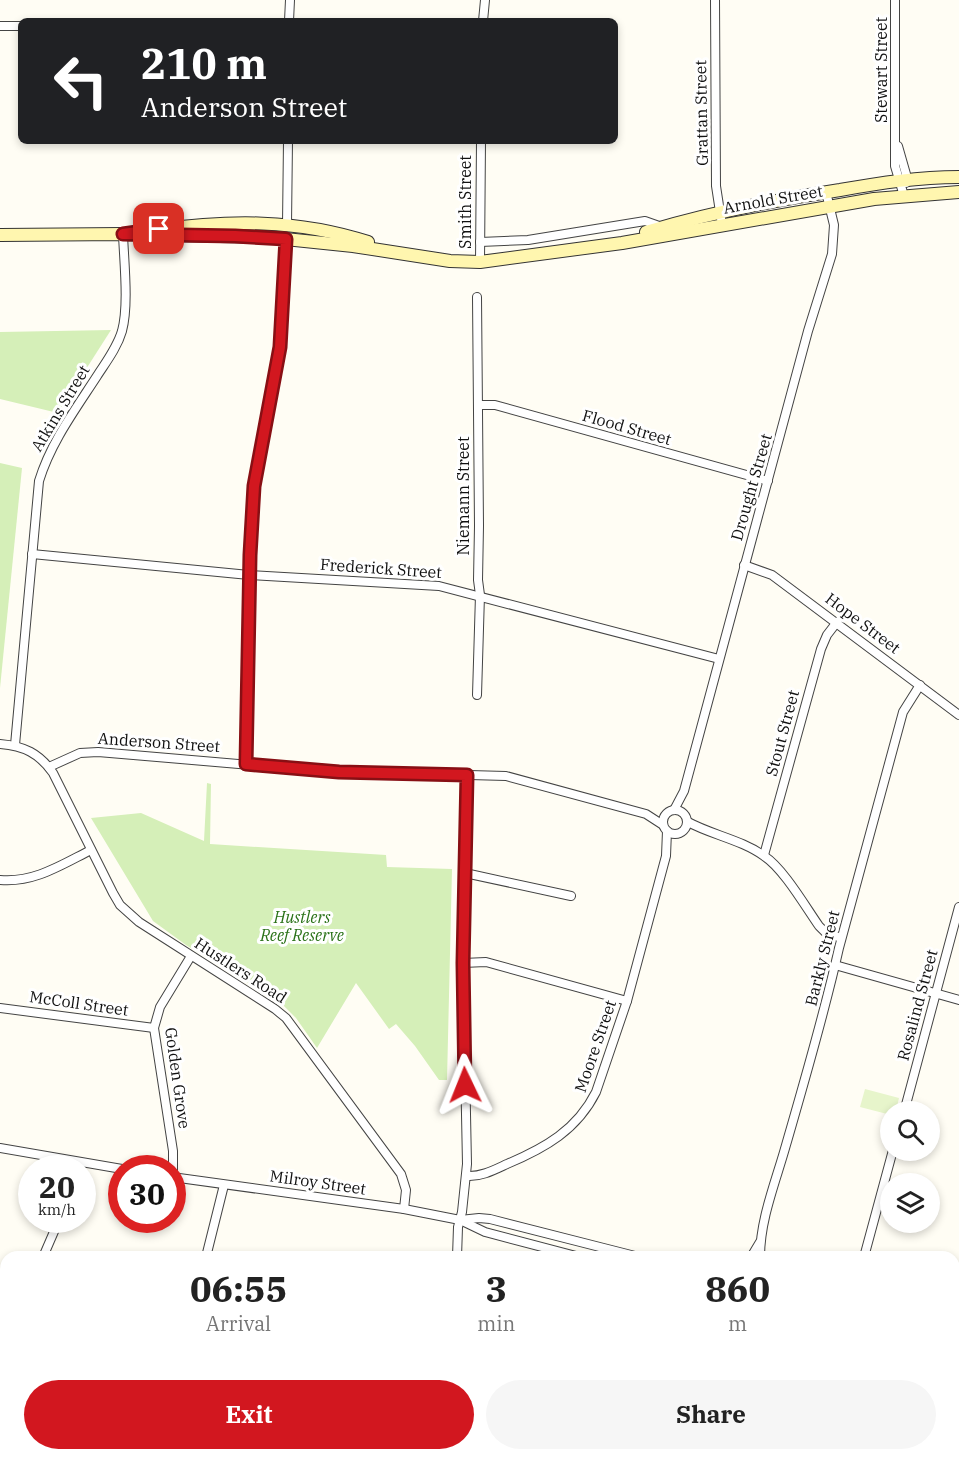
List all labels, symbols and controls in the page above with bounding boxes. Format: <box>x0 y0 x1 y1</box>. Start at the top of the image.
street label: Stewart Street <box>871 17 891 123</box>
text: 210 m <box>141 36 267 91</box>
icon: left <box>42 42 120 120</box>
street label: Grattan Street <box>690 60 712 166</box>
text: Anderson Street <box>141 89 347 124</box>
street label: Smith Street <box>455 155 475 249</box>
street label: Arnold Street <box>722 180 825 218</box>
pin <box>133 203 184 254</box>
icon: arrive <box>142 212 175 245</box>
street label: Atkins Street <box>26 361 94 455</box>
street label: Flood Street <box>580 405 674 449</box>
street label: Drought Street <box>726 431 776 543</box>
street label: Niemann Street <box>453 436 473 556</box>
street label: Frederick Street <box>319 554 443 582</box>
street label: Hope Street <box>822 588 905 658</box>
street label: Stout Street <box>761 687 803 778</box>
street label: Anderson Street <box>97 728 221 756</box>
park label: Hustlers Reef Reserve <box>259 907 344 945</box>
street label: Barkly Street <box>800 908 844 1008</box>
street label: Hustlers Road <box>191 933 291 1007</box>
street label: Rosalind Street <box>893 947 942 1063</box>
street label: McColl Street <box>28 986 130 1020</box>
street label: Moore Street <box>570 997 620 1095</box>
street label: Golden Grove <box>161 1026 195 1130</box>
position arrow <box>433 1053 497 1117</box>
map controls <box>880 1101 940 1233</box>
button: search <box>880 1101 940 1161</box>
speed limit sign: 30 <box>108 1155 186 1233</box>
street label: Milroy Street <box>269 1165 368 1199</box>
text: 20 <box>39 1167 75 1206</box>
button: layers <box>880 1173 940 1233</box>
text: km/h <box>38 1200 76 1219</box>
text: 06:55 <box>190 1265 287 1312</box>
text: 3 <box>485 1265 507 1312</box>
text: 860 <box>705 1265 770 1312</box>
text: Arrival <box>206 1310 271 1337</box>
text: min <box>477 1310 515 1337</box>
text: m <box>728 1310 747 1337</box>
button: Exit <box>24 1380 474 1449</box>
button: Share <box>486 1380 936 1449</box>

